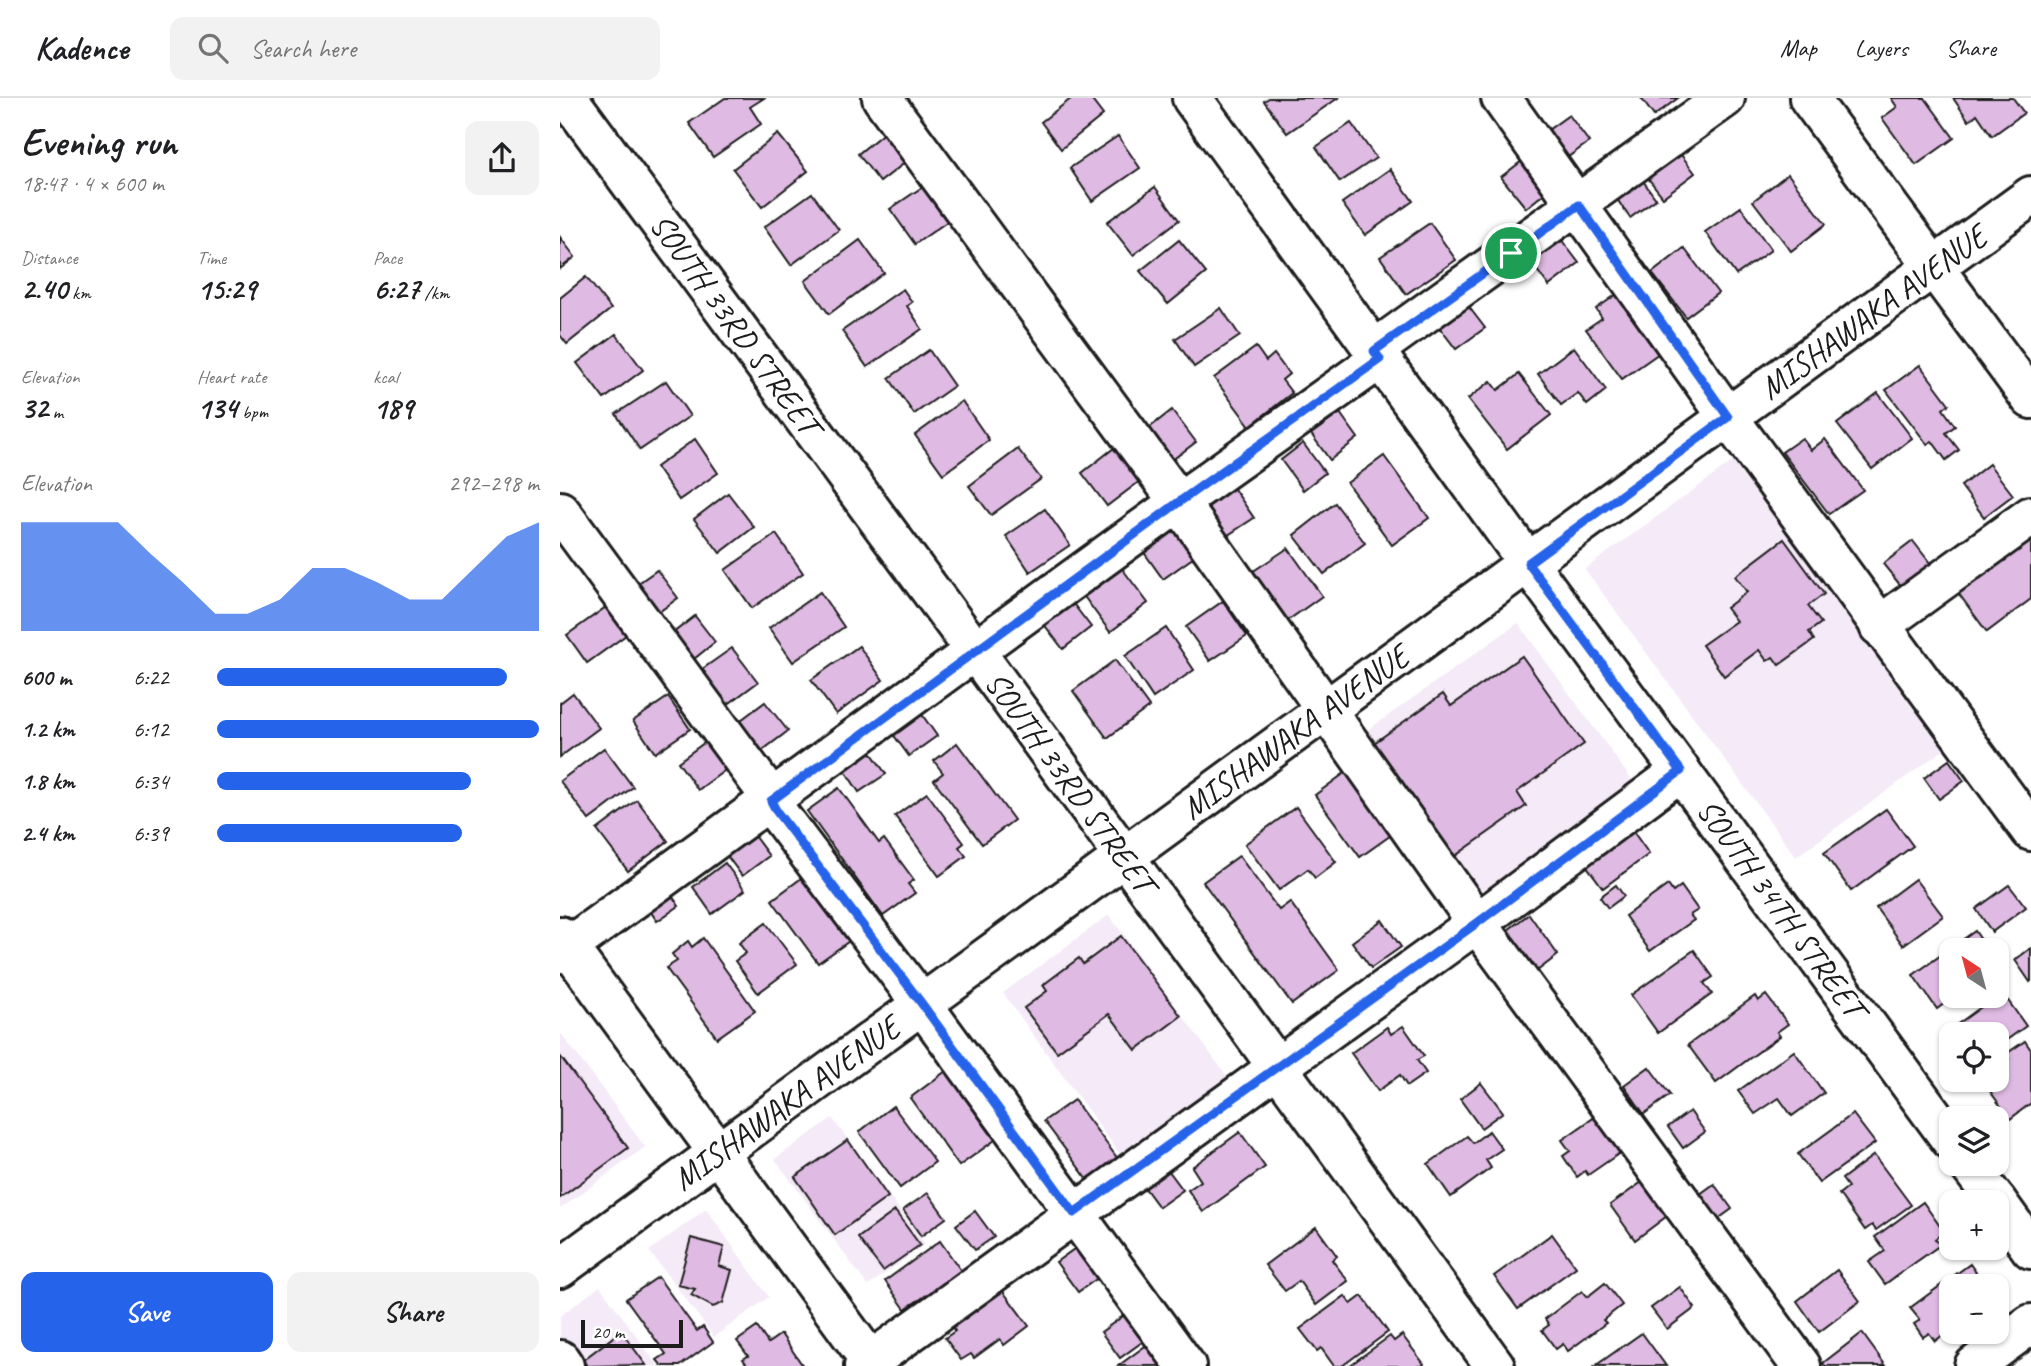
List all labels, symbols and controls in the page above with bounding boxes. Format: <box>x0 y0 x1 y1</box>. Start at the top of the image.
search box <box>170 17 660 80</box>
text: Kadence <box>35 27 128 69</box>
icon: search <box>194 29 232 67</box>
text: Search here <box>250 32 356 65</box>
text: Map <box>1780 33 1817 63</box>
text: Layers <box>1855 33 1908 63</box>
text: Share <box>1946 33 1996 63</box>
text: Evening run <box>21 119 177 166</box>
button: share <box>465 121 539 195</box>
text: 18:47 · 4 × 600 m <box>21 169 164 198</box>
street label: SOUTH 33RD STREET <box>641 205 834 449</box>
street label: MISHAWAKA AVENUE <box>1751 213 1998 409</box>
pin <box>1481 223 1541 283</box>
icon: arrive <box>1492 234 1530 272</box>
text: Distance <box>21 246 78 270</box>
text: Time <box>197 246 226 270</box>
text: Pace <box>373 246 402 270</box>
text: 2.40 <box>21 270 67 308</box>
text: 15:29 <box>197 270 256 308</box>
text: 6:27 <box>373 270 420 308</box>
text: km <box>67 281 91 305</box>
text: /km <box>420 281 449 305</box>
text: Elevation <box>21 365 79 389</box>
text: Heart rate <box>197 365 266 389</box>
text: kcal <box>373 365 398 389</box>
text: 32 <box>21 389 48 427</box>
text: 134 <box>197 389 238 427</box>
text: 189 <box>373 389 413 427</box>
text: m <box>48 400 63 424</box>
text: bpm <box>238 400 268 424</box>
text: Elevation <box>21 469 92 498</box>
text: 292–298 m <box>448 469 539 498</box>
street label: MISHAWAKA AVENUE <box>1173 633 1420 829</box>
text: 600 m <box>21 663 71 692</box>
text: 6:22 <box>133 663 169 692</box>
street label: SOUTH 33RD STREET <box>976 663 1169 907</box>
text: 1.2 km <box>21 715 75 744</box>
text: 6:12 <box>133 715 169 744</box>
text: 1.8 km <box>21 767 75 796</box>
text: 6:34 <box>133 767 169 796</box>
street label: SOUTH 34TH STREET <box>1688 790 1879 1032</box>
text: 2.4 km <box>21 819 75 848</box>
text: 6:39 <box>133 819 169 848</box>
north arrow <box>1939 938 2009 1008</box>
map controls <box>1939 938 2009 1344</box>
street label: MISHAWAKA AVENUE <box>664 1004 911 1200</box>
button: locate <box>1939 1022 2009 1092</box>
button: layers <box>1939 1106 2009 1176</box>
button: + <box>1939 1190 2009 1260</box>
button: Save <box>21 1272 273 1352</box>
button: Share <box>287 1272 539 1352</box>
button: − <box>1939 1274 2009 1344</box>
scale bar <box>581 1317 682 1349</box>
text: 20 m <box>592 1320 624 1344</box>

